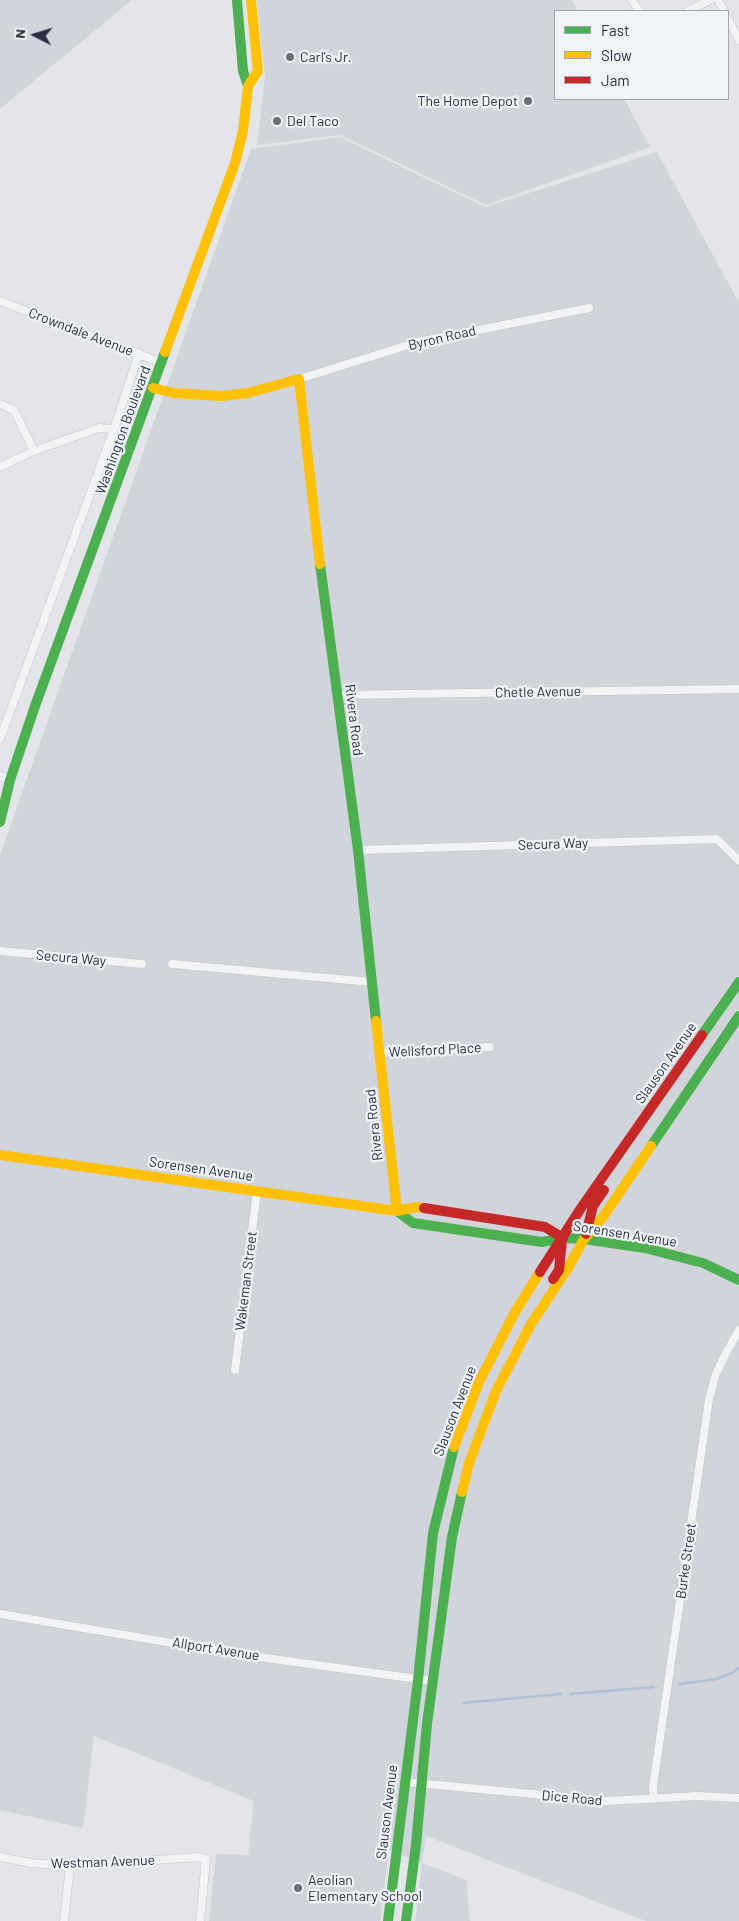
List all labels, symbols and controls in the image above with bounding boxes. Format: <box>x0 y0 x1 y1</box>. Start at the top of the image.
north arrow <box>10 10 60 60</box>
legend <box>554 10 729 100</box>
text: Fast <box>601 21 629 39</box>
text: N <box>11 28 28 39</box>
text: Slow <box>601 46 632 64</box>
place label: Carl's Jr. <box>300 49 351 65</box>
marker: Carl's Jr. <box>284 51 296 63</box>
text: Jam <box>601 71 630 89</box>
place label: The Home Depot <box>417 93 518 109</box>
marker: The Home Depot <box>522 95 534 107</box>
place label: Del Taco <box>287 113 339 129</box>
marker: Del Taco <box>271 115 283 127</box>
street label: Crowndale Avenue <box>26 304 136 360</box>
street label: Byron Road <box>406 322 478 354</box>
street label: Washington Boulevard <box>92 364 154 496</box>
street label: Rivera Road <box>341 683 367 757</box>
street label: Chetle Avenue <box>495 683 581 701</box>
street label: Secura Way <box>517 834 589 854</box>
street label: Secura Way <box>35 947 107 969</box>
street label: Slauson Avenue <box>632 1019 700 1107</box>
street label: Wellsford Place <box>388 1039 482 1061</box>
street label: Rivera Road <box>362 1088 386 1162</box>
street label: Sorensen Avenue <box>148 1153 254 1185</box>
street label: Sorensen Avenue <box>572 1218 678 1250</box>
street label: Wakeman Street <box>232 1230 260 1332</box>
street label: Slauson Avenue <box>430 1364 480 1458</box>
street label: Burke Street <box>672 1522 700 1600</box>
street label: Allport Avenue <box>171 1634 261 1664</box>
street label: Slauson Avenue <box>373 1764 401 1860</box>
street label: Dice Road <box>541 1787 603 1809</box>
street label: Westman Avenue <box>51 1852 155 1872</box>
place label: Aeolian Elementary School <box>308 1872 422 1904</box>
marker: Aeolian Elementary School <box>292 1882 304 1894</box>

